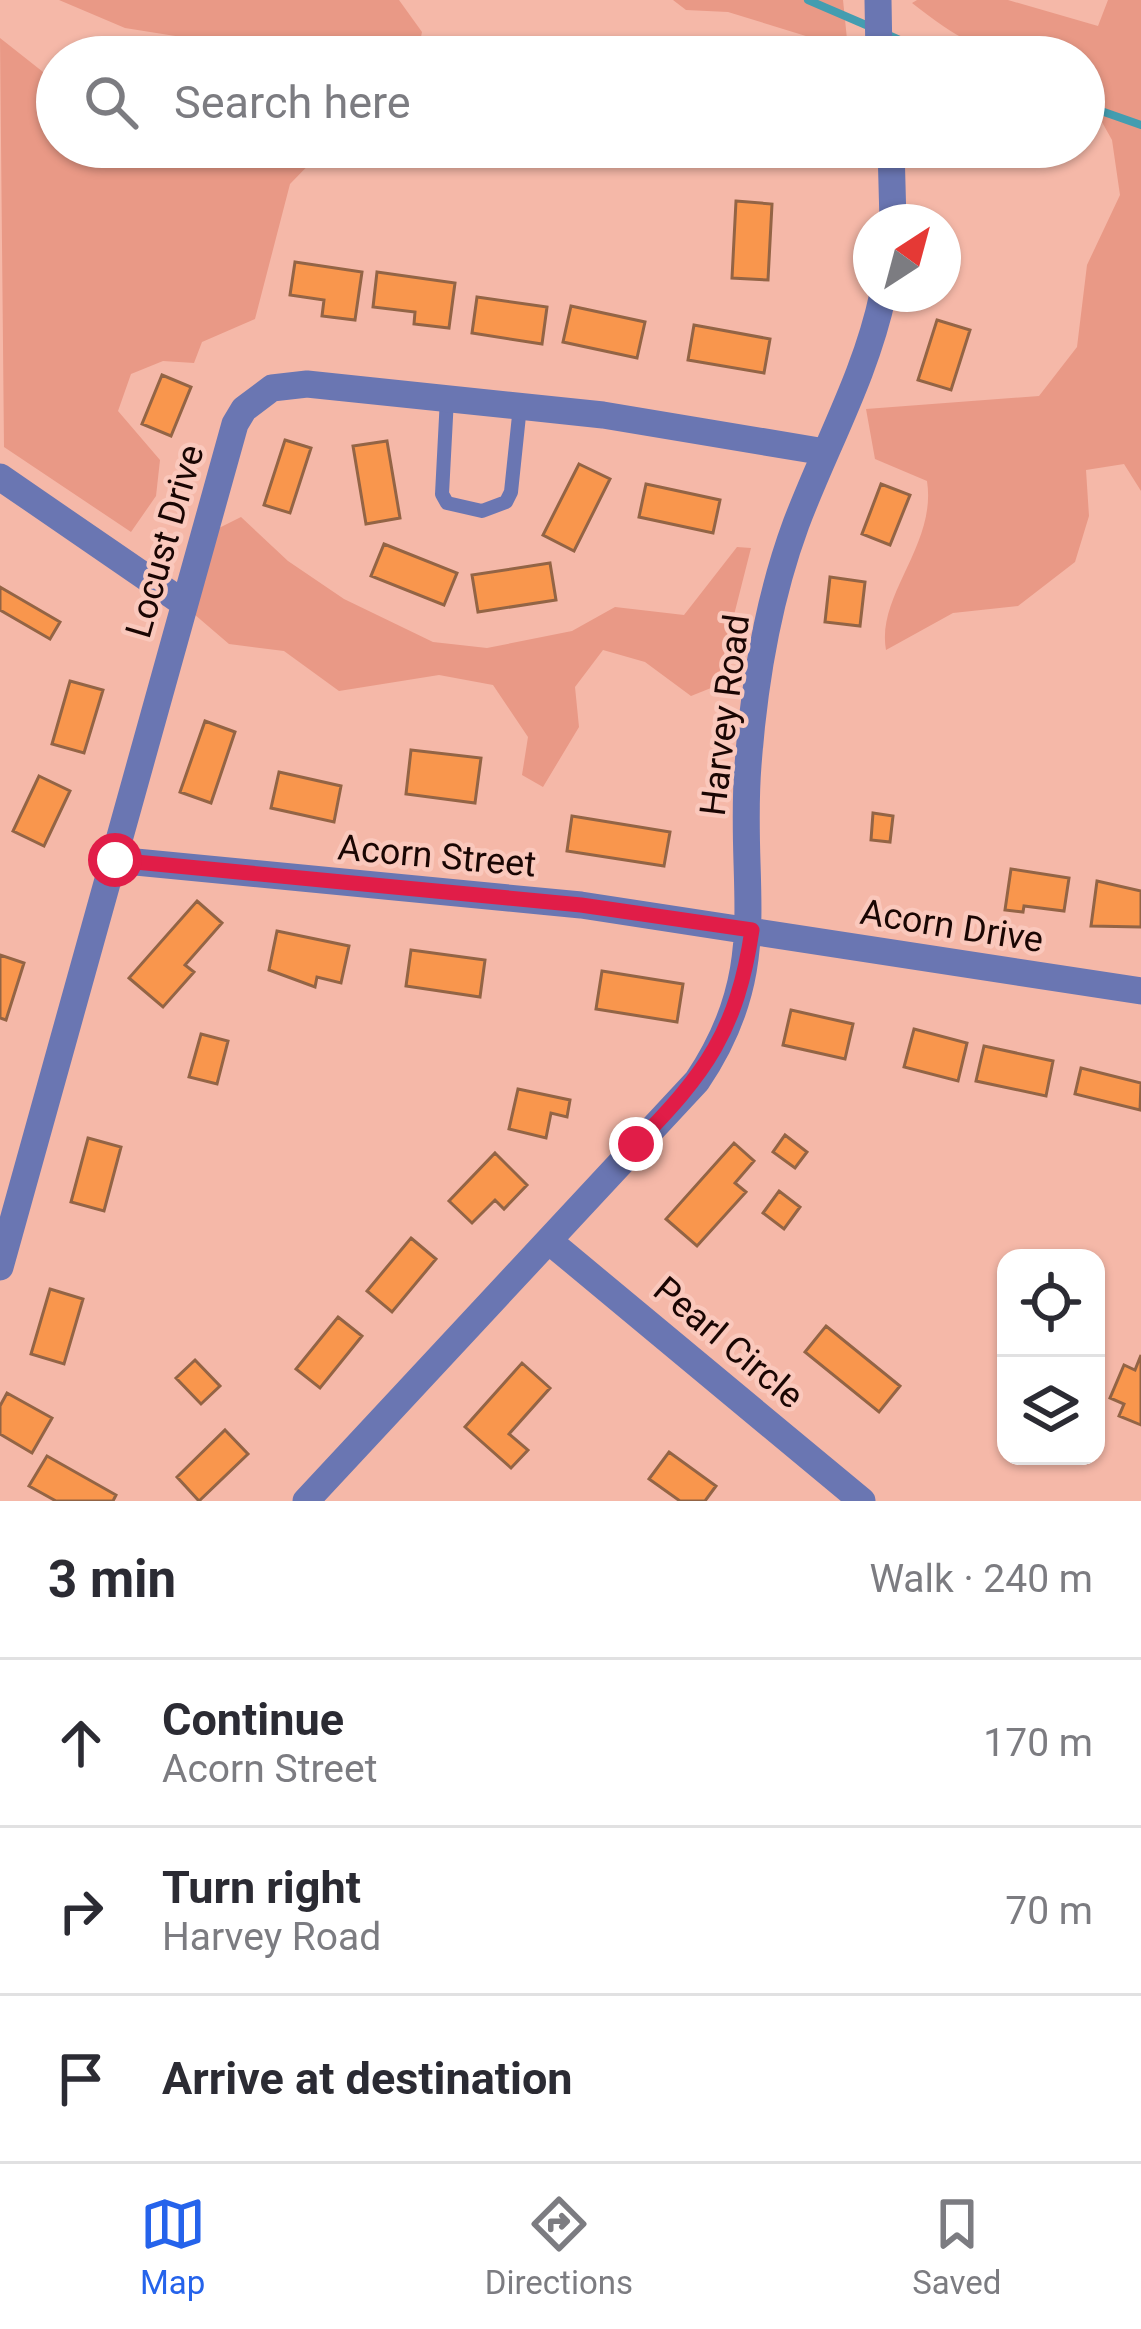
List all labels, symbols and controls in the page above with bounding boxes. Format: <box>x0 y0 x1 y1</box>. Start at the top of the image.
search box <box>36 36 1105 168</box>
icon: search <box>78 69 144 135</box>
text: Search here <box>174 76 411 129</box>
north arrow <box>853 204 961 312</box>
street label: Locust Drive <box>117 440 213 643</box>
street label: Harvey Road <box>692 612 758 818</box>
street label: Acorn Street <box>336 826 538 886</box>
route start <box>88 833 142 887</box>
street label: Acorn Drive <box>857 891 1046 961</box>
route end <box>609 1117 663 1171</box>
map controls <box>997 1249 1105 1465</box>
button: locate <box>997 1249 1105 1357</box>
street label: Pearl Circle <box>645 1268 811 1417</box>
button: layers <box>997 1357 1105 1465</box>
text: 3 min <box>48 1550 176 1609</box>
text: Walk · 240 m <box>869 1556 1093 1602</box>
text: Continue <box>162 1693 344 1746</box>
icon: ahead <box>48 1710 114 1776</box>
text: 170 m <box>983 1720 1093 1766</box>
text: Acorn Street <box>162 1746 377 1792</box>
text: Turn right <box>162 1861 361 1914</box>
icon: right <box>48 1878 114 1944</box>
text: 70 m <box>1005 1888 1093 1934</box>
text: Harvey Road <box>162 1914 381 1960</box>
icon: arrive <box>48 2046 114 2112</box>
text: Arrive at destination <box>162 2052 573 2105</box>
tab: Map <box>140 2191 206 2302</box>
tab: Directions <box>485 2191 633 2302</box>
tab: Saved <box>912 2191 1001 2302</box>

